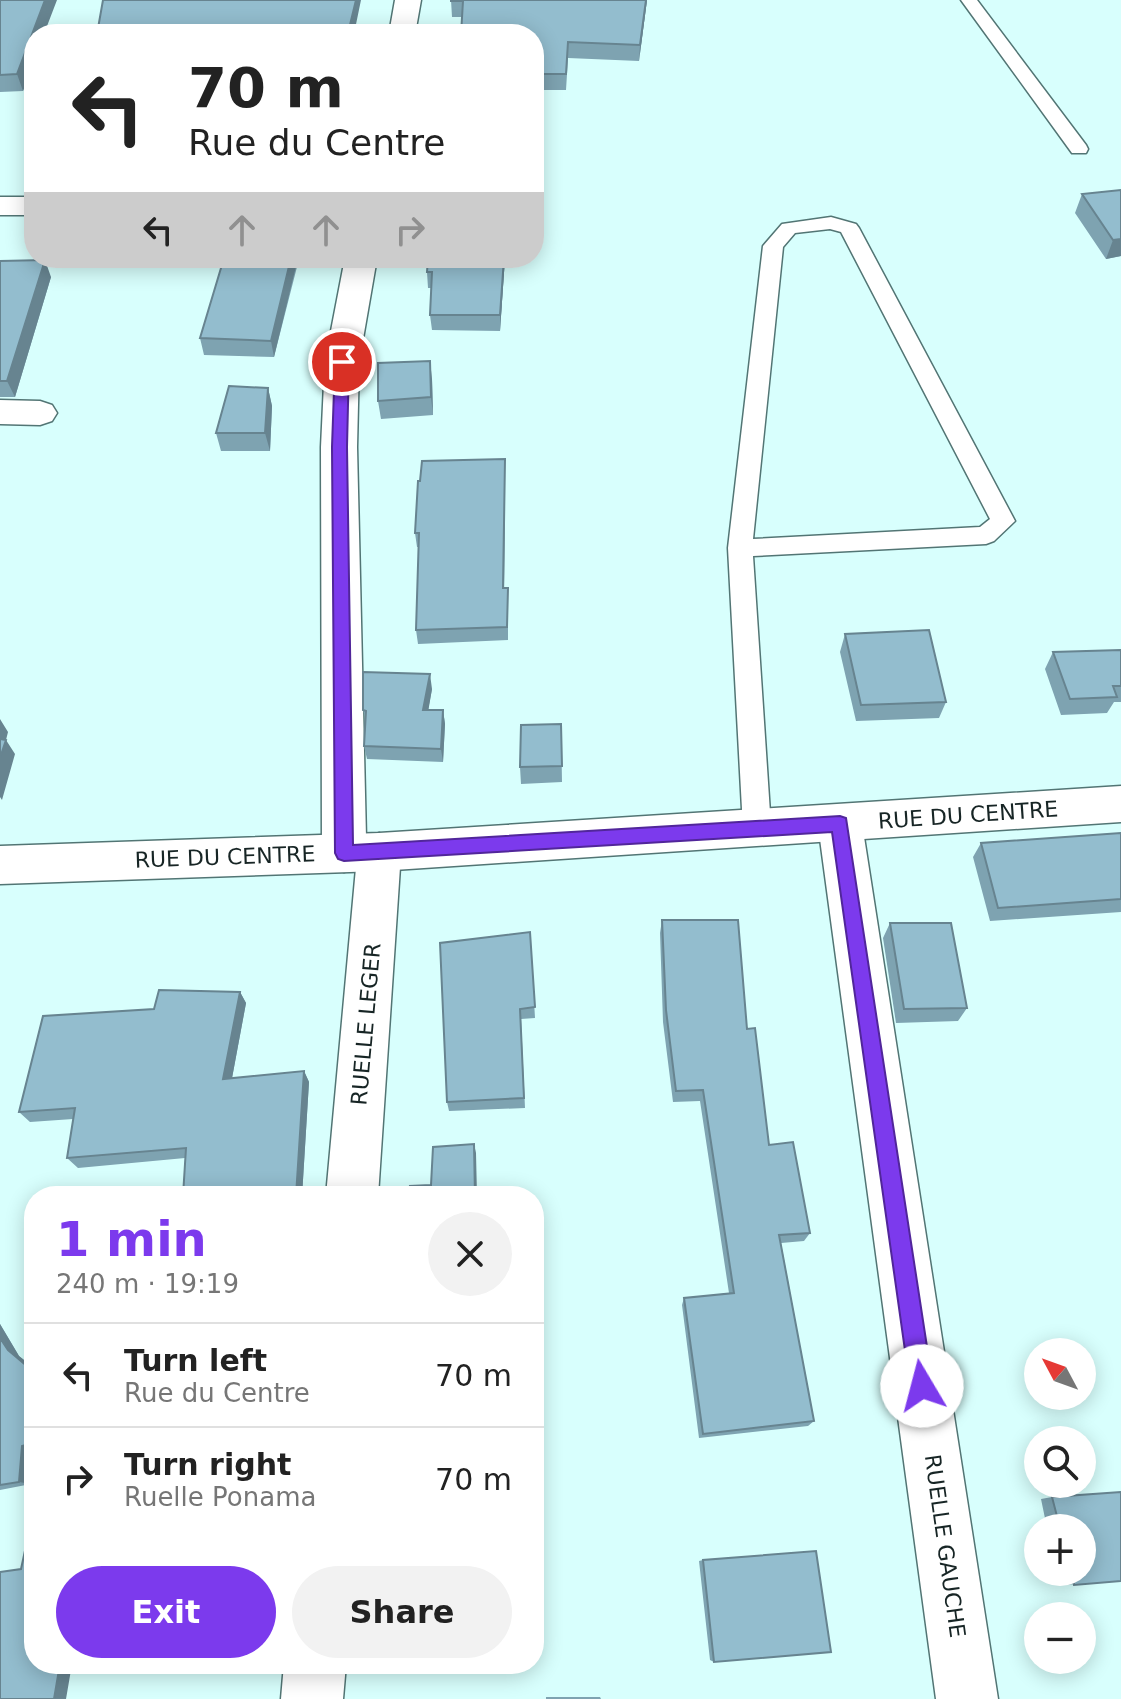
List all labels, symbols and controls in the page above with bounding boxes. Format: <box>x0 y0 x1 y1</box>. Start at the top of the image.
text: 70 m <box>188 55 344 120</box>
icon: left <box>56 56 160 160</box>
text: Rue du Centre <box>188 122 445 163</box>
icon: left <box>136 208 180 252</box>
icon: ahead <box>220 208 264 252</box>
icon: ahead <box>304 208 348 252</box>
icon: right <box>388 208 432 252</box>
pin <box>308 328 376 396</box>
icon: arrive <box>320 340 364 384</box>
street label: RUE DU CENTRE <box>877 796 1059 834</box>
street label: RUE DU CENTRE <box>134 841 316 873</box>
street label: RUELLE LEGER <box>346 942 386 1106</box>
text: 1 min <box>56 1211 207 1267</box>
button: close <box>428 1212 512 1296</box>
text: 240 m · 19:19 <box>56 1269 239 1299</box>
north arrow <box>1024 1338 1096 1410</box>
map controls <box>1024 1338 1096 1674</box>
text: Turn left <box>124 1343 267 1378</box>
position arrow <box>880 1344 964 1428</box>
icon: left <box>56 1353 100 1397</box>
text: 70 m <box>435 1358 512 1393</box>
text: Rue du Centre <box>124 1378 310 1408</box>
button: search <box>1024 1426 1096 1498</box>
text: Turn right <box>124 1447 291 1482</box>
street label: RUELLE GAUCHE <box>920 1453 970 1639</box>
icon: right <box>56 1457 100 1501</box>
text: 70 m <box>435 1462 512 1497</box>
text: Ruelle Ponama <box>124 1482 316 1512</box>
button: + <box>1024 1514 1096 1586</box>
button: Exit <box>56 1566 276 1658</box>
button: Share <box>292 1566 512 1658</box>
button: − <box>1024 1602 1096 1674</box>

